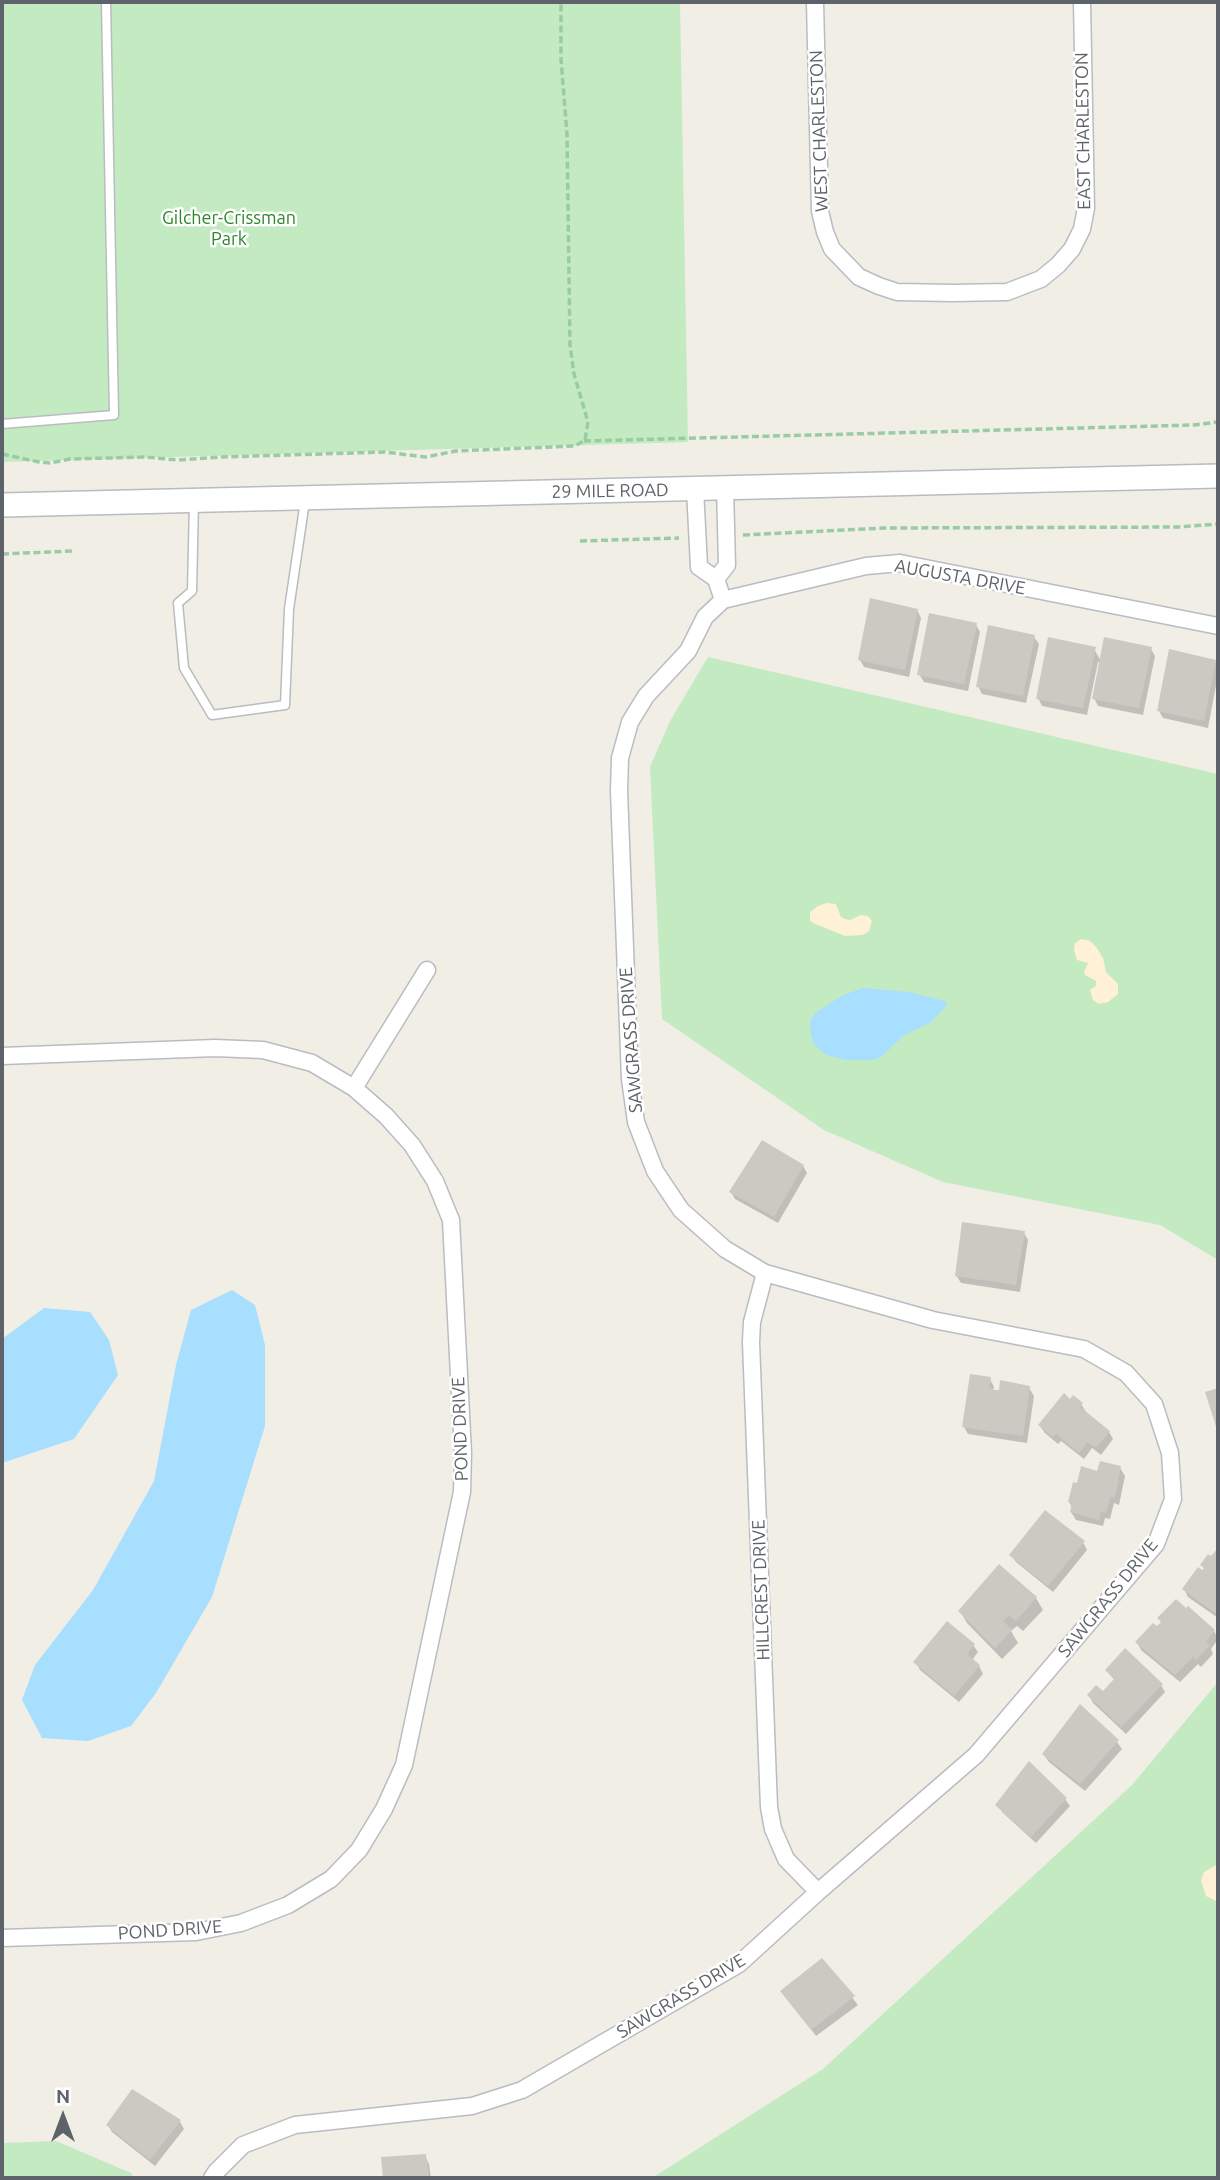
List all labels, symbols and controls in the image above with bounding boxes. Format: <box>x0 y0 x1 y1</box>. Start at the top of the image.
street label: WEST CHARLESTON <box>805 50 833 212</box>
street label: EAST CHARLESTON <box>1071 52 1095 210</box>
park label: Gilcher-Crissman Park <box>162 207 296 249</box>
street label: 29 MILE ROAD <box>551 479 669 503</box>
street label: AUGUSTA DRIVE <box>893 555 1027 599</box>
street label: SAWGRASS DRIVE <box>615 966 647 1114</box>
street label: POND DRIVE <box>447 1376 473 1482</box>
street label: HILLCREST DRIVE <box>748 1519 774 1661</box>
street label: SAWGRASS DRIVE <box>1054 1534 1162 1662</box>
street label: POND DRIVE <box>117 1916 223 1944</box>
street label: SAWGRASS DRIVE <box>613 1949 749 2043</box>
north arrow <box>28 2082 98 2152</box>
text: N <box>56 2085 70 2107</box>

